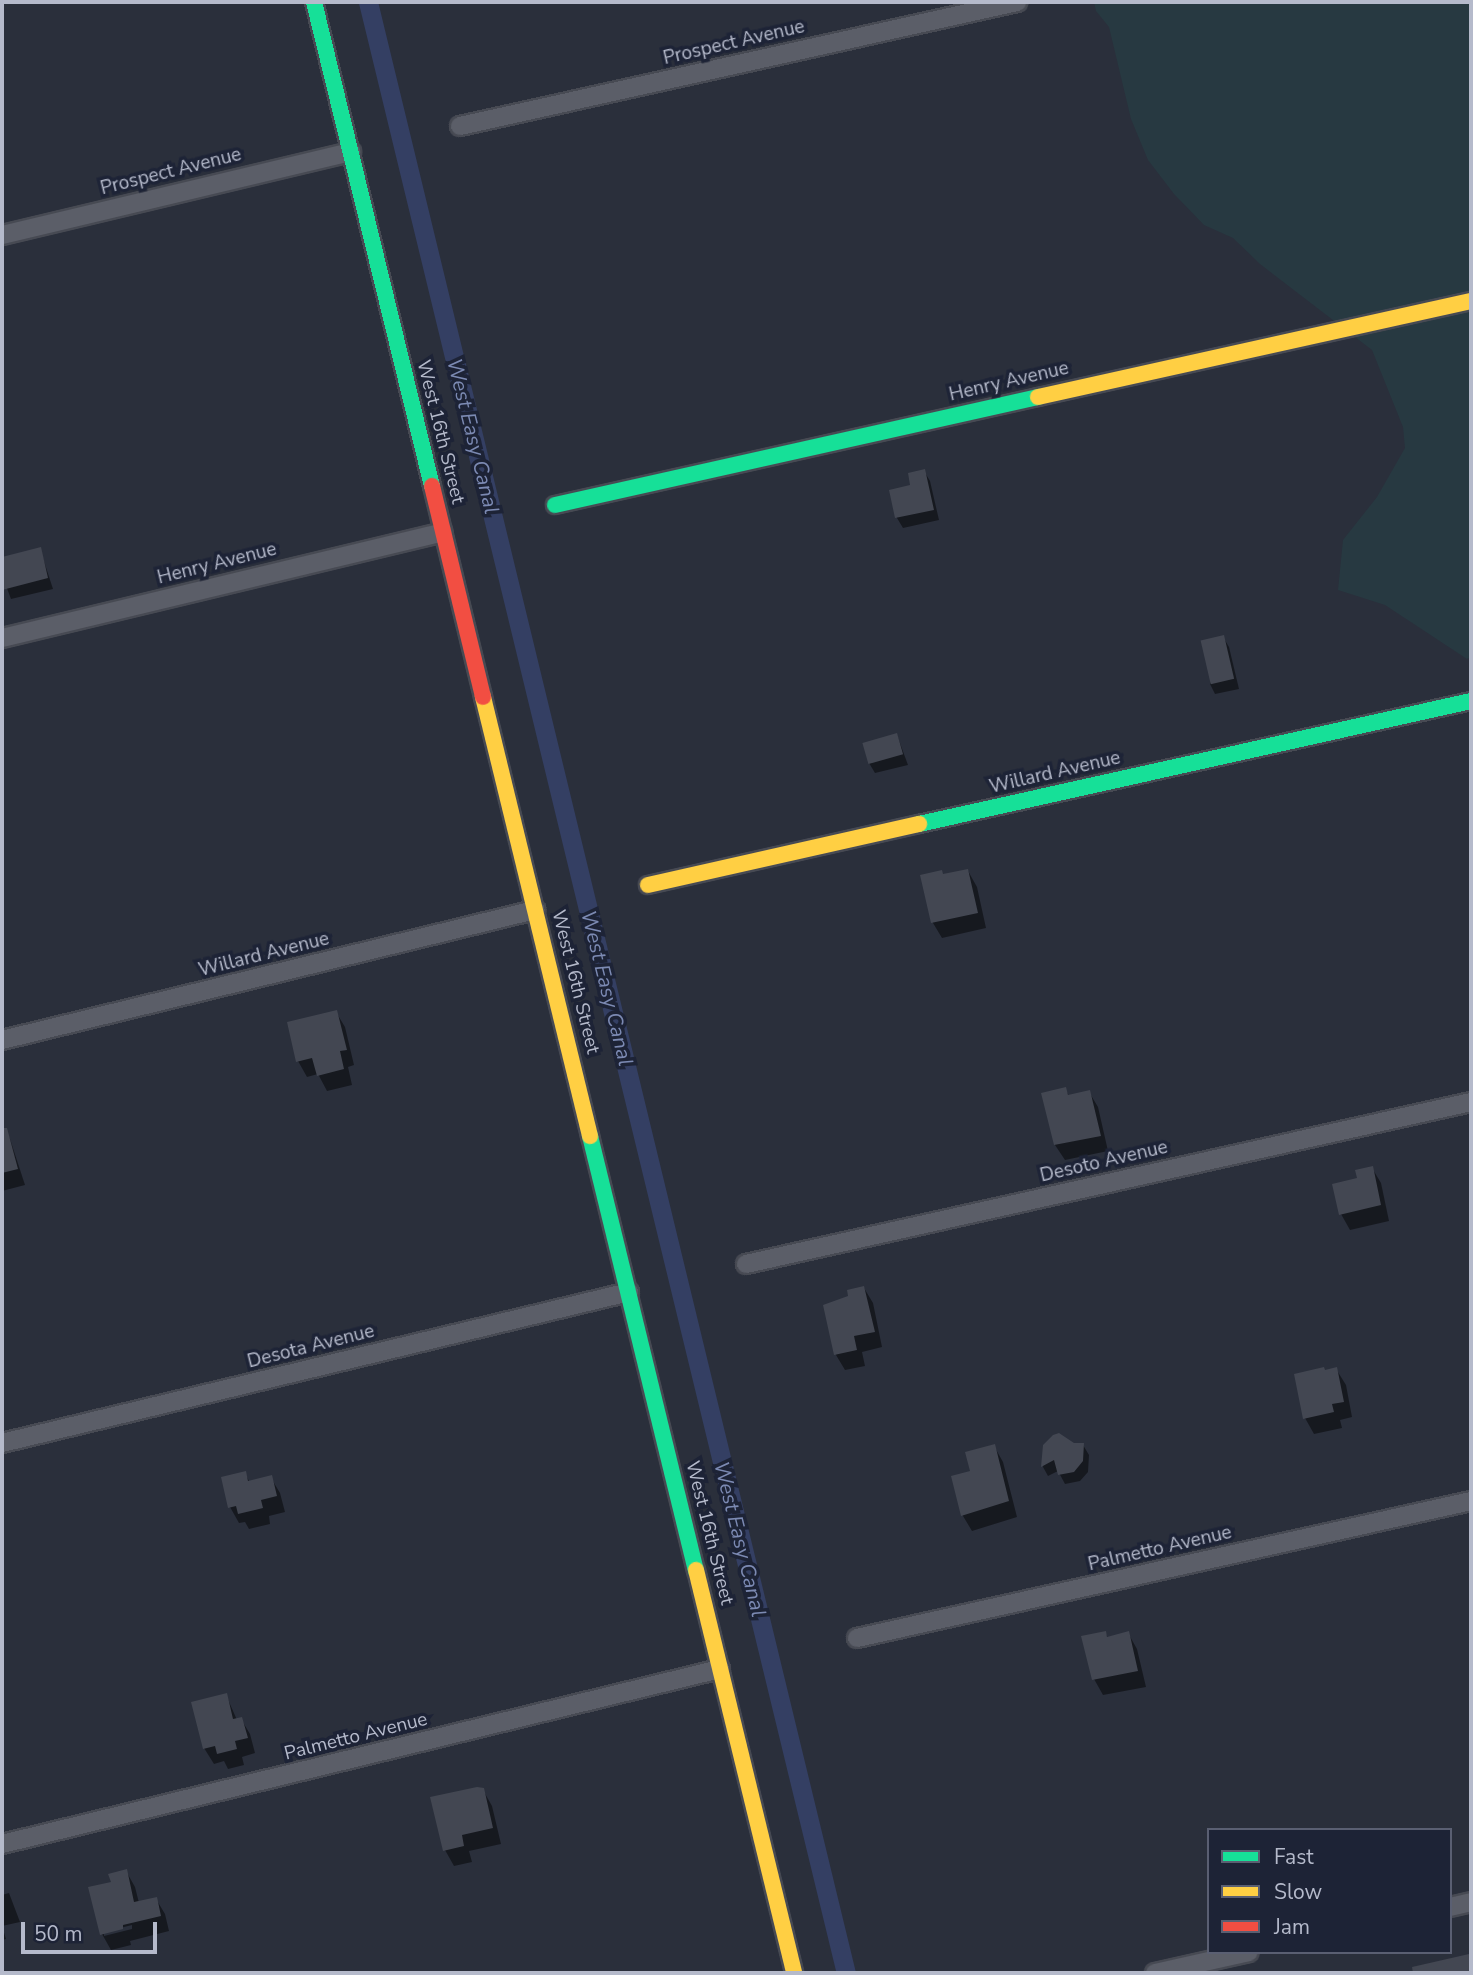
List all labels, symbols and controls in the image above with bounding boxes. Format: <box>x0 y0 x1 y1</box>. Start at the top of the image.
street label: Prospect Avenue <box>661 16 807 70</box>
street label: Prospect Avenue <box>98 143 244 201</box>
water label: West Easy Canal <box>442 356 504 516</box>
street label: Henry Avenue <box>947 357 1071 407</box>
street label: West 16th Street <box>411 358 469 506</box>
street label: Henry Avenue <box>155 538 279 590</box>
street label: Willard Avenue <box>987 747 1123 799</box>
street label: West 16th Street <box>546 908 604 1056</box>
water label: West Easy Canal <box>576 908 638 1068</box>
street label: Willard Avenue <box>196 928 332 982</box>
street label: Desoto Avenue <box>1038 1136 1170 1188</box>
street label: Desota Avenue <box>245 1320 377 1374</box>
street label: West 16th Street <box>680 1459 738 1607</box>
water label: West Easy Canal <box>709 1459 771 1619</box>
street label: Palmetto Avenue <box>1086 1521 1234 1577</box>
street label: Palmetto Avenue <box>282 1708 430 1766</box>
legend <box>1207 1828 1452 1954</box>
text: Fast <box>1274 1843 1314 1871</box>
text: Slow <box>1274 1878 1322 1906</box>
scale bar <box>24 1909 161 1953</box>
text: Jam <box>1274 1913 1310 1941</box>
text: 50 m <box>34 1920 83 1948</box>

